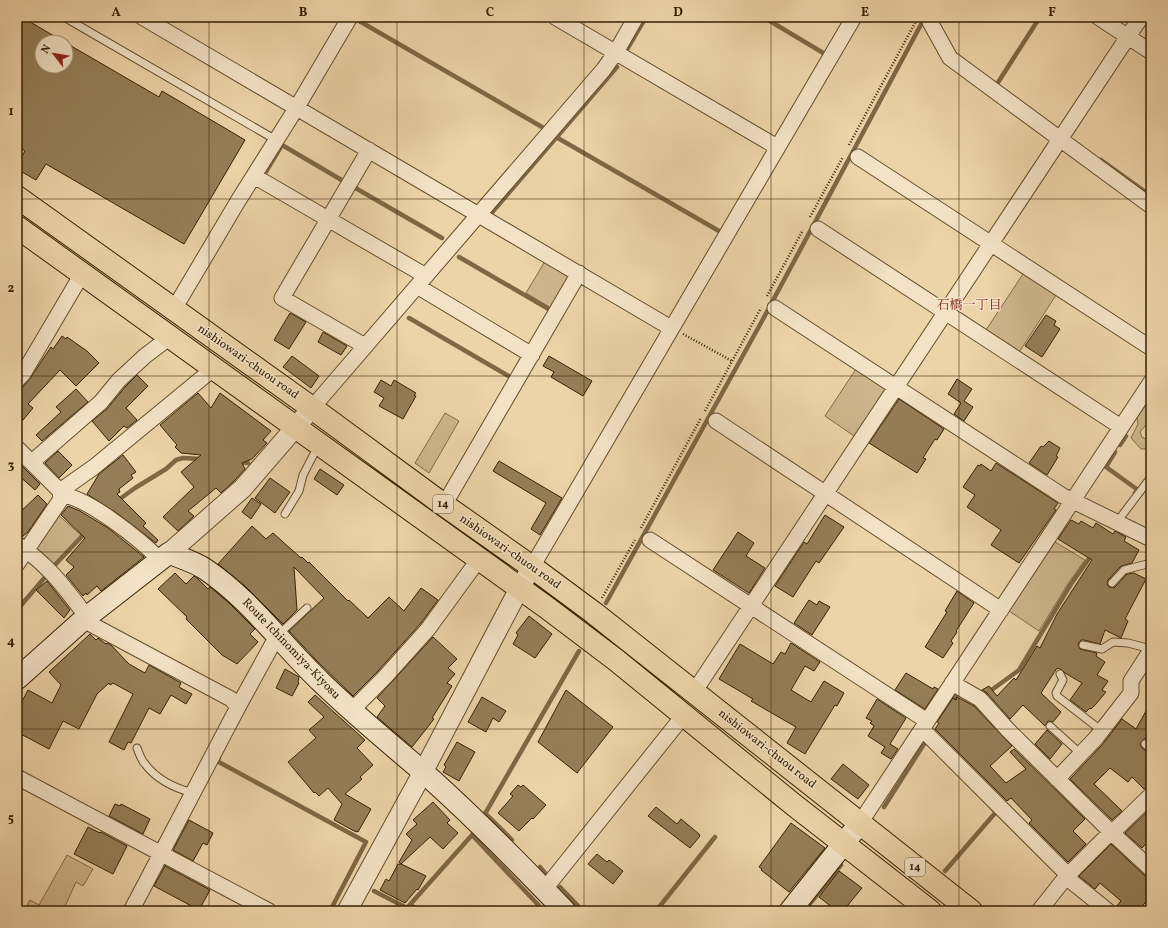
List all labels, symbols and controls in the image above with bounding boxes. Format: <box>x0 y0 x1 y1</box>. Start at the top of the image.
text: A <box>111 4 121 22</box>
text: B <box>299 4 308 22</box>
text: C <box>486 4 494 22</box>
text: D <box>673 4 683 22</box>
text: E <box>861 4 869 22</box>
text: F <box>1048 4 1056 22</box>
north arrow <box>34 34 74 74</box>
text: N <box>38 42 55 57</box>
text: 1 <box>8 103 14 121</box>
text: 2 <box>8 280 15 298</box>
district label: 石橋一丁目 <box>936 297 1002 315</box>
street label: nishiowari-chuou road <box>194 321 302 403</box>
text: 3 <box>8 457 15 475</box>
road number: 14 <box>433 495 453 513</box>
street label: nishiowari-chuou road <box>456 511 564 593</box>
street label: Route Ichinomiya-Kiyosu <box>238 595 344 703</box>
text: 4 <box>7 633 15 651</box>
street label: nishiowari-chuou road <box>715 706 820 793</box>
text: 5 <box>8 810 14 828</box>
road number: 14 <box>905 858 925 876</box>

